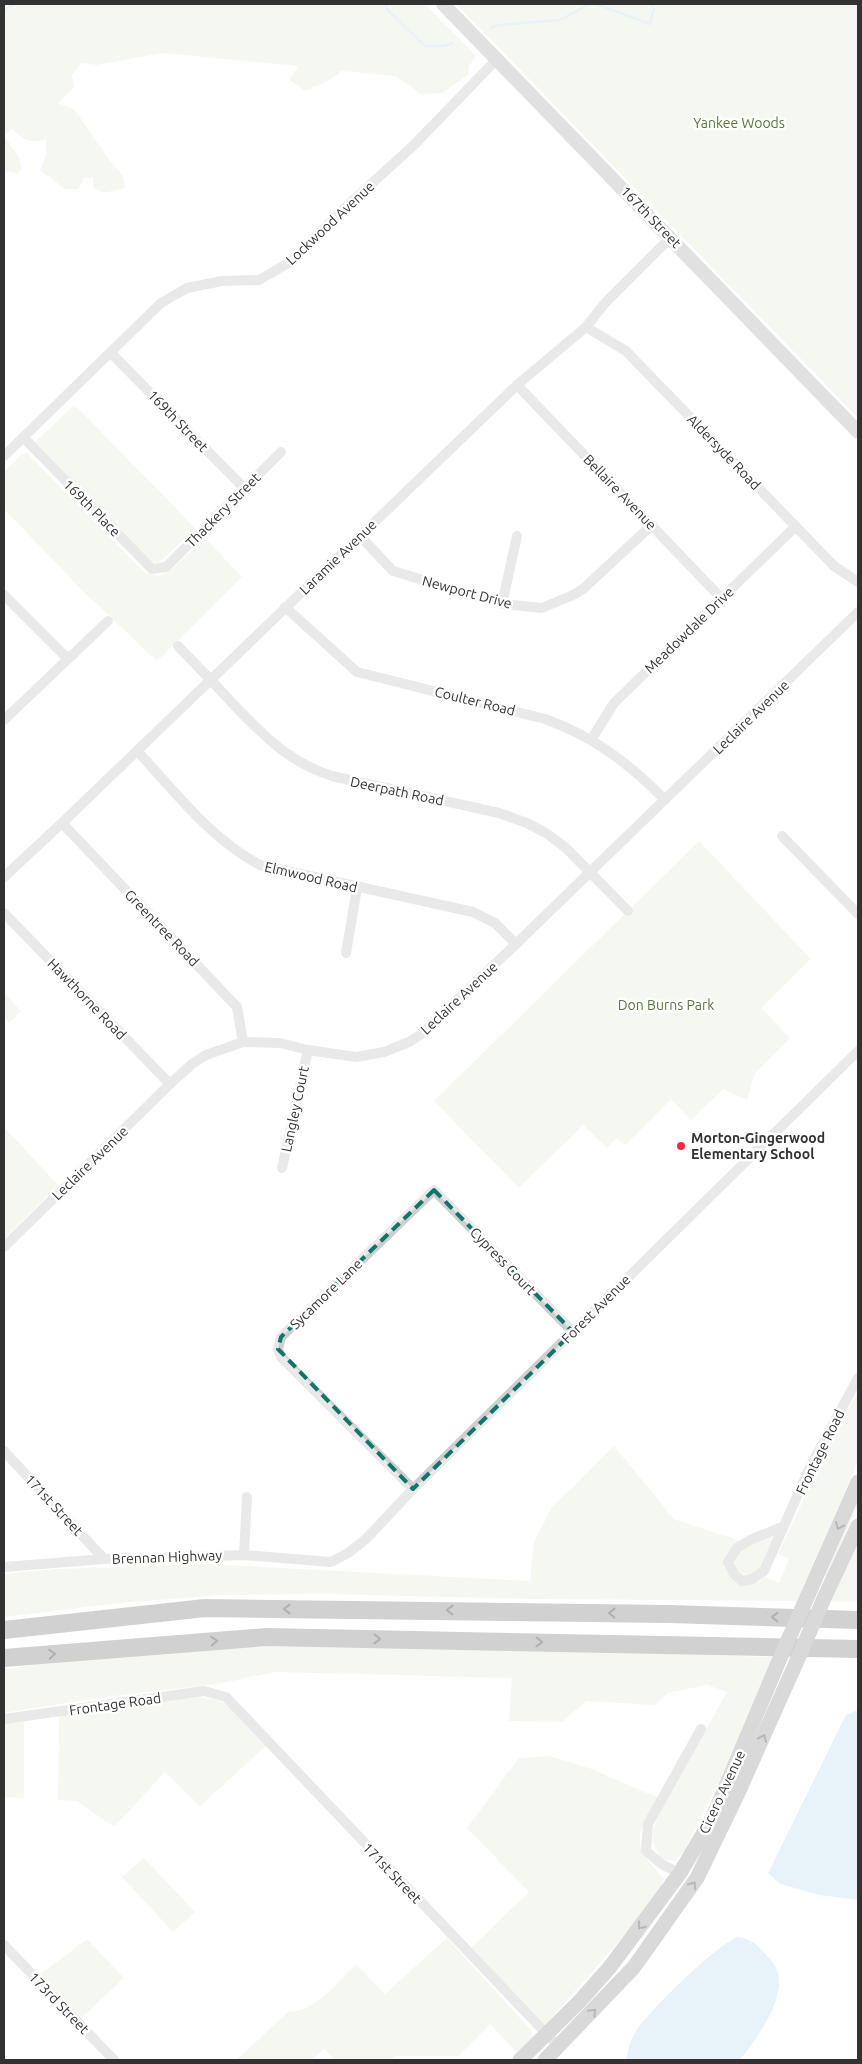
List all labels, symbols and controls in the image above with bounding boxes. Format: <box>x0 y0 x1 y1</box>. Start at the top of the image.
park label: Yankee Woods <box>693 115 785 131</box>
street label: Lockwood Avenue <box>283 178 377 268</box>
street label: 167th Street <box>618 183 685 251</box>
street label: 169th Street <box>145 387 212 455</box>
street label: Aldersyde Road <box>684 411 764 493</box>
street label: Bellaire Avenue <box>580 451 660 533</box>
street label: Thackery Street <box>182 469 264 551</box>
street label: 169th Place <box>60 476 124 540</box>
street label: Laramie Avenue <box>296 516 380 598</box>
street label: Newport Drive <box>420 572 514 612</box>
street label: Meadowdale Drive <box>641 583 737 677</box>
street label: Leclaire Avenue <box>710 677 792 757</box>
street label: Coulter Road <box>433 683 517 719</box>
street label: Deerpath Road <box>349 773 445 809</box>
street label: Elmwood Road <box>263 859 359 895</box>
street label: Greentree Road <box>122 887 202 969</box>
street label: Hawthorne Road <box>44 955 130 1043</box>
street label: Leclaire Avenue <box>417 958 501 1038</box>
park label: Don Burns Park <box>618 997 714 1013</box>
street label: Langley Court <box>278 1064 312 1153</box>
street label: Leclaire Avenue <box>49 1123 131 1203</box>
place label: Morton-Gingerwood Elementary School <box>691 1130 825 1162</box>
marker: Morton-Gingerwood Elementary School <box>675 1140 687 1152</box>
street label: Cypress Court <box>467 1224 539 1298</box>
street label: Sycamore Lane <box>287 1256 365 1332</box>
street label: Forest Avenue <box>558 1271 634 1347</box>
street label: Frontage Road <box>793 1407 847 1497</box>
street label: 171st Street <box>22 1471 87 1539</box>
one-way arrow <box>834 1521 845 1530</box>
street label: Brennan Highway <box>112 1547 223 1567</box>
one-way arrow <box>283 1604 290 1614</box>
one-way arrow <box>445 1605 453 1615</box>
one-way arrow <box>608 1608 616 1618</box>
one-way arrow <box>770 1612 778 1622</box>
one-way arrow <box>373 1634 381 1644</box>
one-way arrow <box>211 1636 219 1647</box>
one-way arrow <box>536 1637 543 1647</box>
one-way arrow <box>49 1649 57 1660</box>
street label: Frontage Road <box>68 1690 162 1718</box>
one-way arrow <box>756 1734 767 1743</box>
street label: Cicero Avenue <box>696 1748 748 1836</box>
street label: 171st Street <box>359 1840 425 1907</box>
one-way arrow <box>687 1881 696 1890</box>
one-way arrow <box>639 1920 647 1929</box>
street label: 173rd Street <box>26 1969 93 2037</box>
one-way arrow <box>587 2009 596 2018</box>

